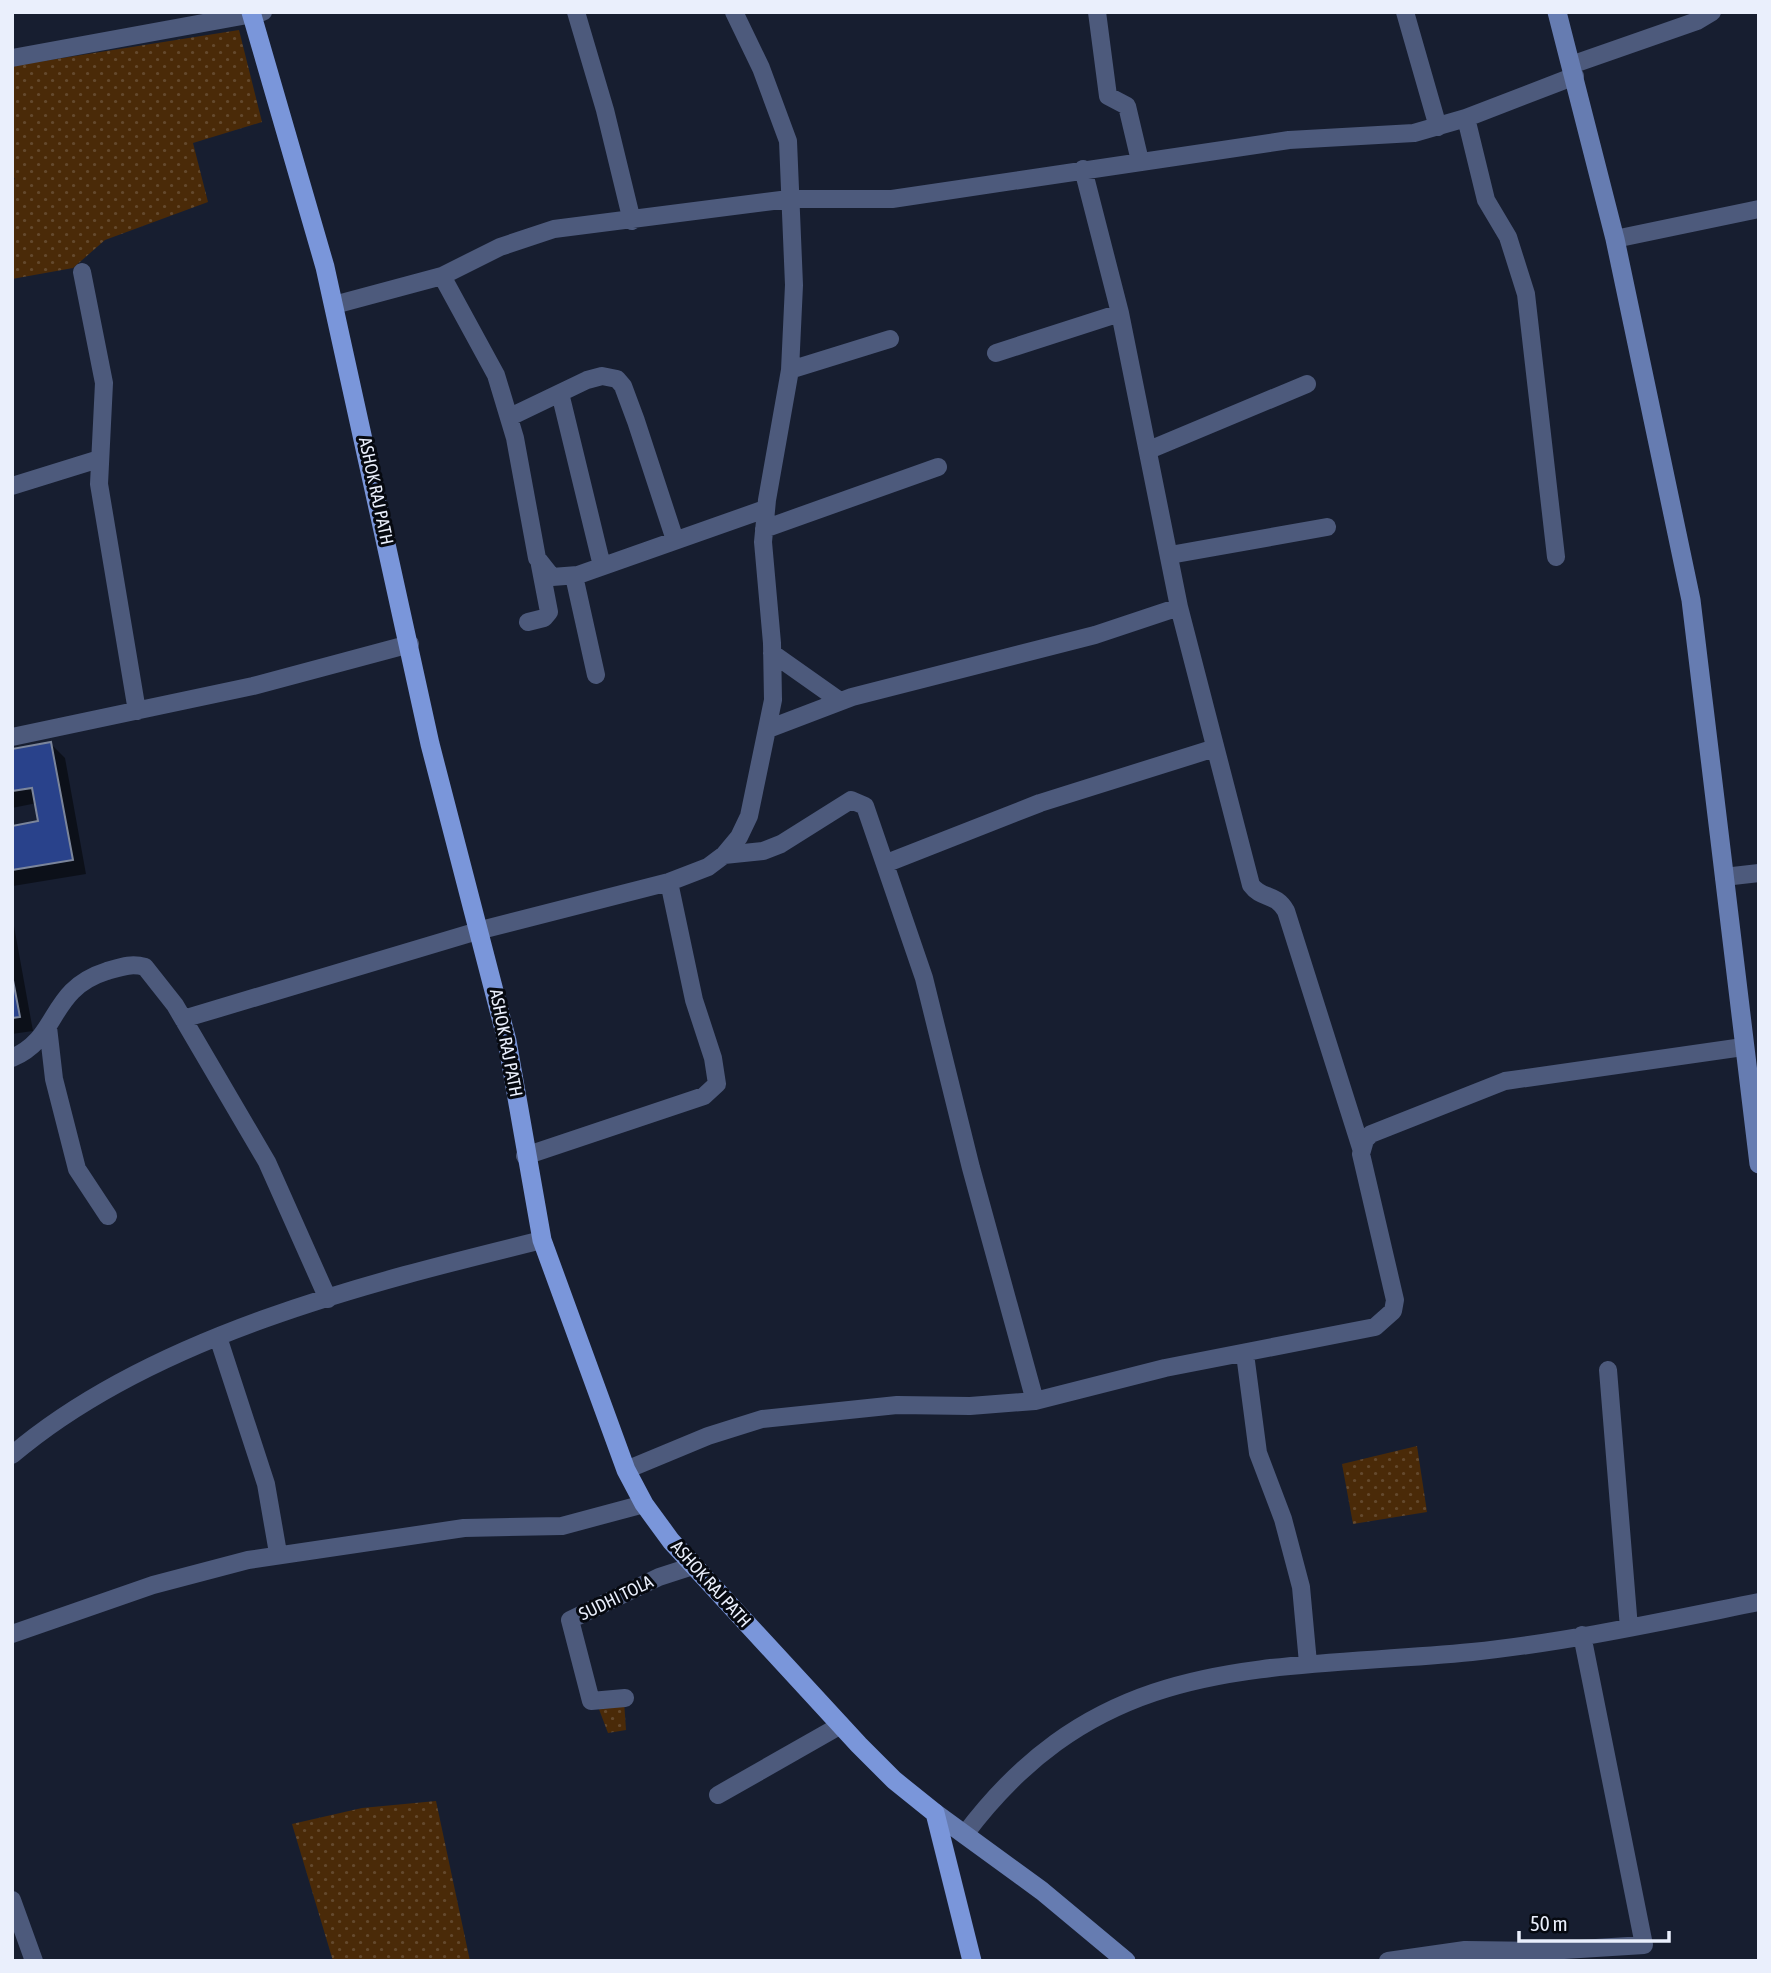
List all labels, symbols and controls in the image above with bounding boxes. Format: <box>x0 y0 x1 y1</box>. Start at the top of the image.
street label: ASHOK RAJ PATH <box>355 435 398 547</box>
street label: ASHOK RAJ PATH <box>486 987 527 1099</box>
street label: ASHOK RAJ PATH <box>667 1536 756 1631</box>
street label: SUDHI TOLA <box>575 1571 656 1624</box>
scale bar <box>1519 1899 1670 1943</box>
text: 50 m <box>1530 1911 1568 1935</box>

